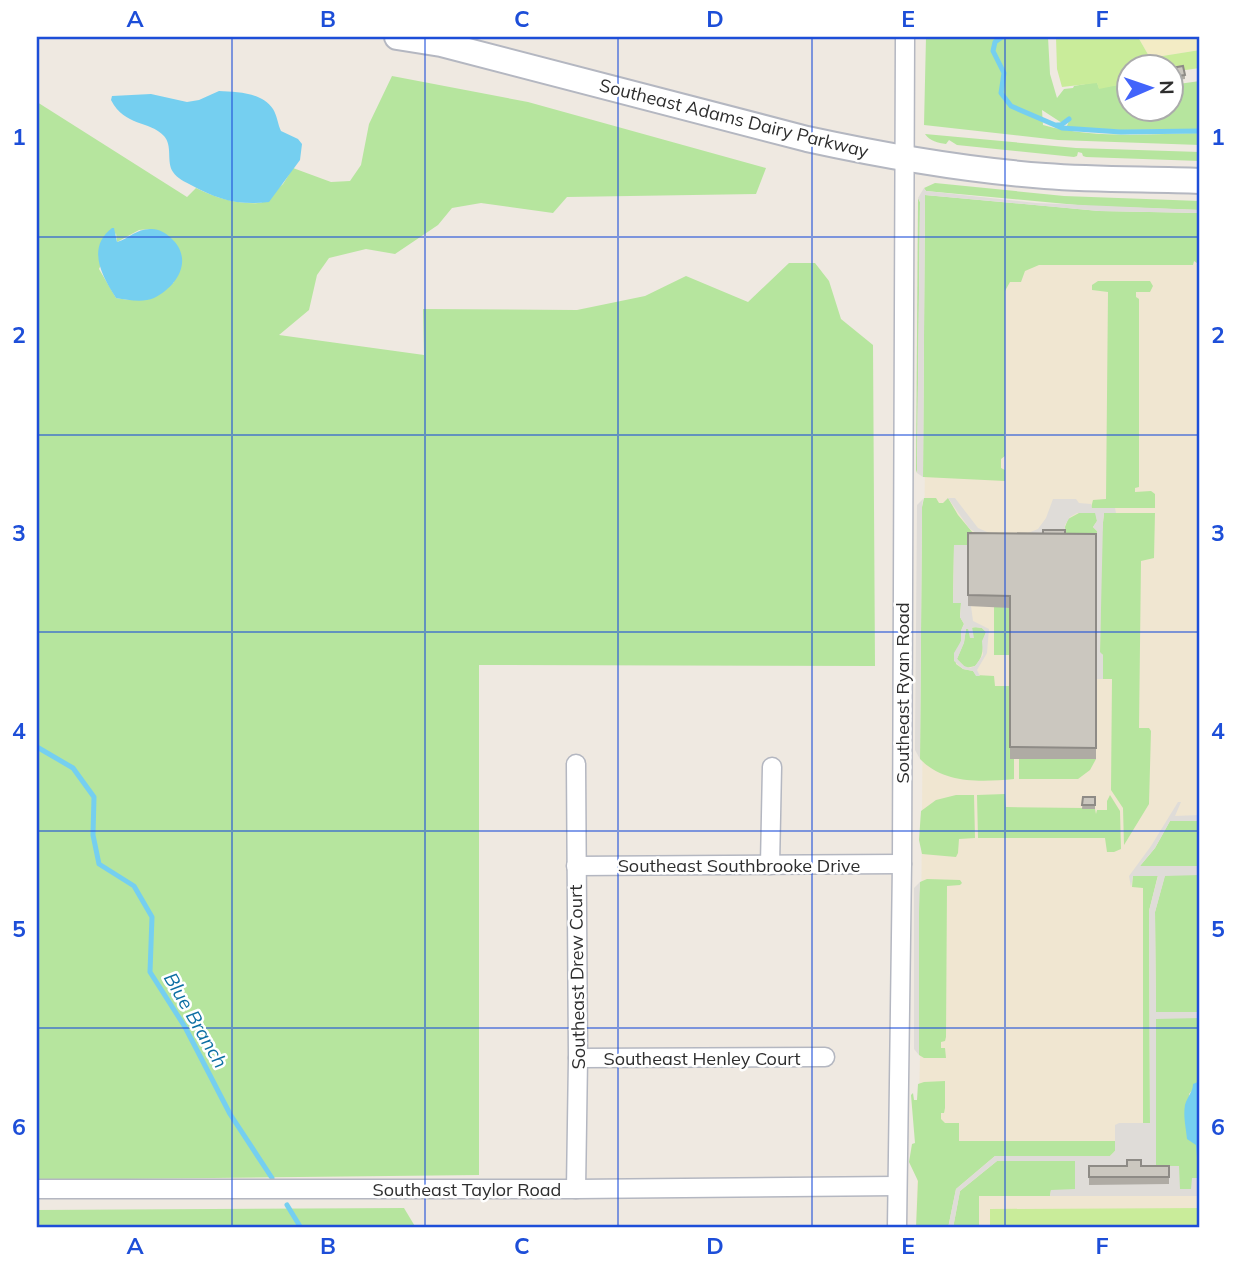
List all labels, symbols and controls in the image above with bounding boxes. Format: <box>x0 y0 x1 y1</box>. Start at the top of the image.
text: A <box>126 4 144 33</box>
text: B <box>320 4 336 33</box>
text: C <box>514 4 530 33</box>
text: D <box>706 4 724 33</box>
text: E <box>901 4 915 33</box>
text: F <box>1095 4 1109 33</box>
north arrow <box>1114 52 1184 122</box>
street label: Southeast Adams Dairy Parkway <box>597 73 871 163</box>
text: N <box>1155 80 1179 95</box>
text: 1 <box>12 122 26 151</box>
text: 1 <box>1211 122 1225 151</box>
text: 2 <box>12 320 26 349</box>
text: 2 <box>1211 320 1225 349</box>
text: 3 <box>12 518 26 547</box>
text: 3 <box>1211 518 1225 547</box>
street label: Southeast Ryan Road <box>891 602 914 784</box>
text: 4 <box>12 716 26 745</box>
text: 4 <box>1211 716 1225 745</box>
street label: Southeast Southbrooke Drive <box>618 854 860 877</box>
street label: Southeast Drew Court <box>564 884 590 1070</box>
text: 5 <box>12 914 26 943</box>
text: 5 <box>1211 914 1225 943</box>
water label: Blue Branch <box>159 968 233 1072</box>
street label: Southeast Henley Court <box>603 1047 801 1070</box>
text: 6 <box>12 1112 26 1141</box>
text: 6 <box>1211 1112 1225 1141</box>
street label: Southeast Taylor Road <box>373 1178 561 1201</box>
text: A <box>126 1231 144 1260</box>
text: B <box>320 1231 336 1260</box>
text: C <box>514 1231 530 1260</box>
text: D <box>706 1231 724 1260</box>
text: E <box>901 1231 915 1260</box>
text: F <box>1095 1231 1109 1260</box>

